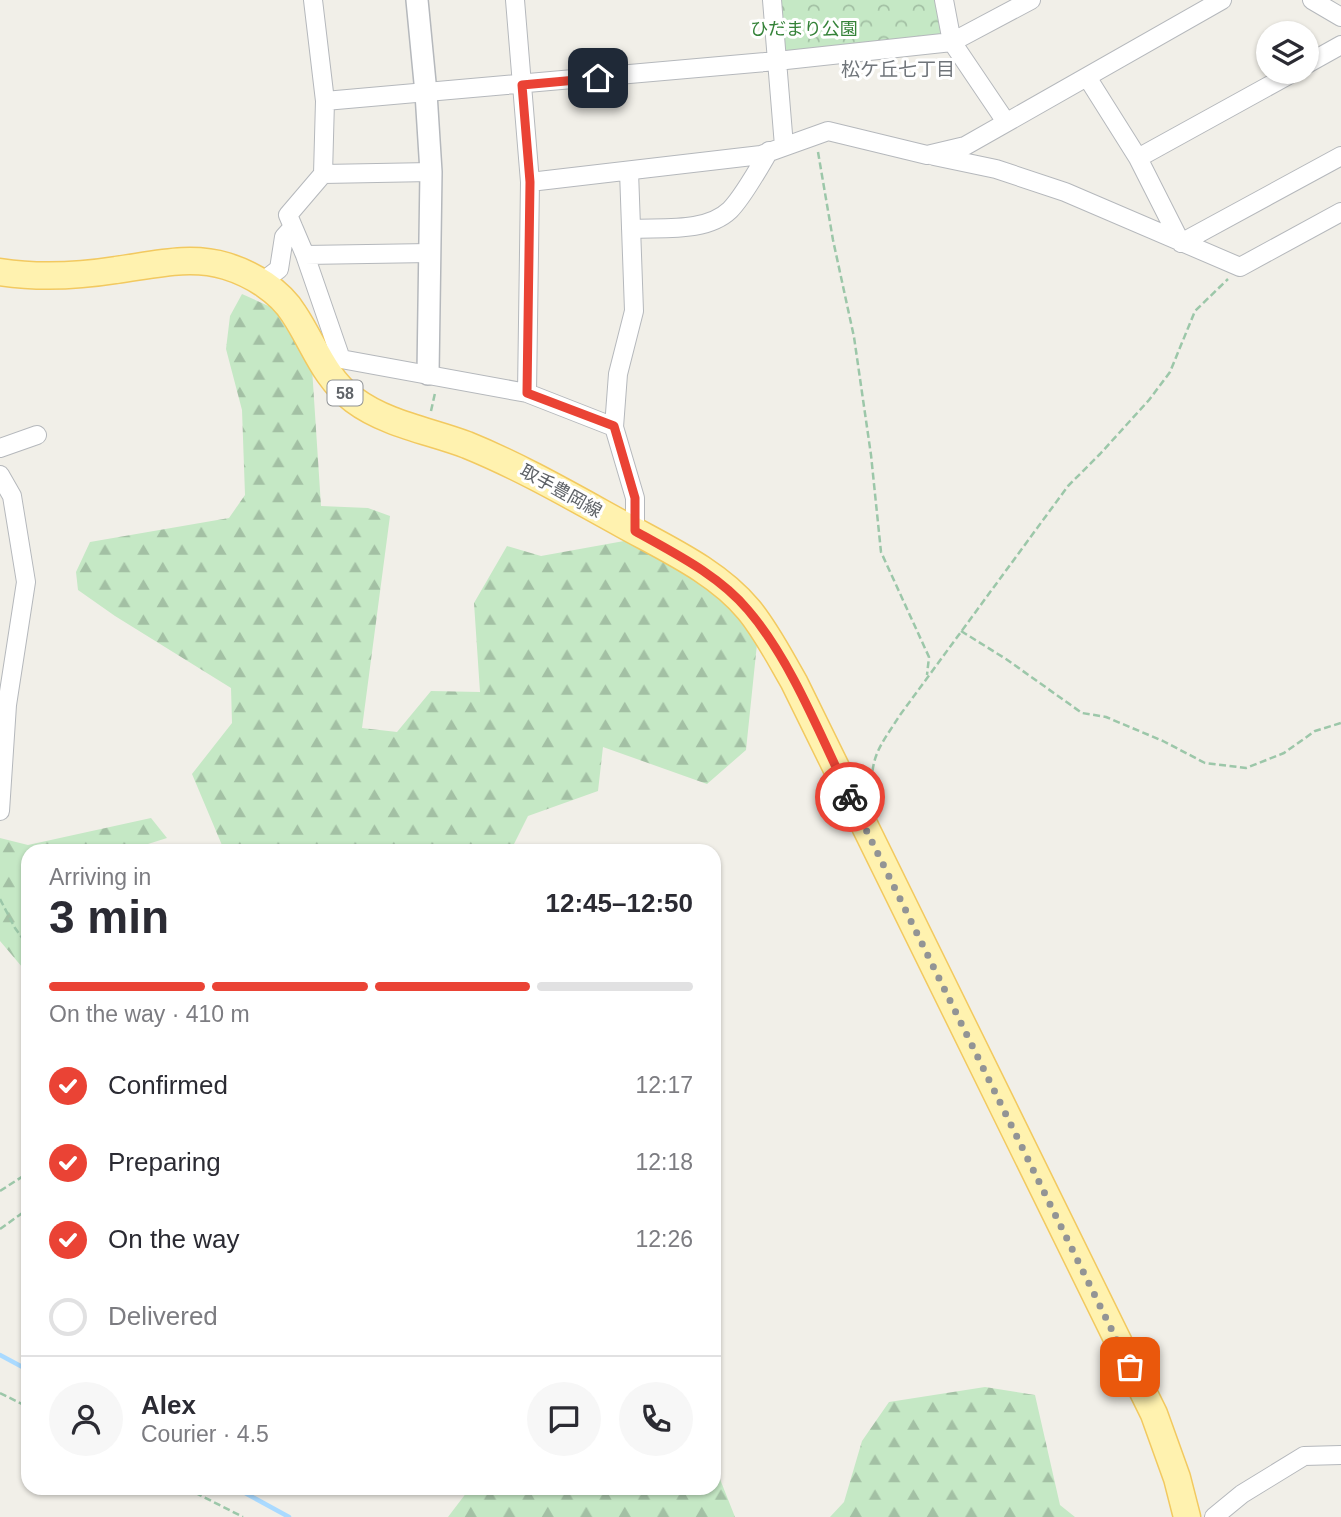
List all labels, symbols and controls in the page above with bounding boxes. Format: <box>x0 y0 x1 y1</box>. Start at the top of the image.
park label: ひだまり公園 <box>750 19 858 39</box>
map controls <box>1256 21 1319 84</box>
button: layers <box>1256 21 1319 84</box>
pin <box>568 48 628 108</box>
icon: home <box>579 59 617 97</box>
district label: 松ケ丘七丁目 <box>841 59 955 80</box>
road number: 58 <box>328 380 362 406</box>
street label: 取手豊岡線 <box>517 460 605 522</box>
courier <box>815 762 885 832</box>
icon: bike <box>831 778 869 816</box>
text: Arriving in <box>49 864 151 890</box>
text: 12:45–12:50 <box>546 888 693 918</box>
text: 3 min <box>49 891 169 943</box>
text: On the way · 410 m <box>49 1001 250 1027</box>
icon: check <box>49 1067 87 1105</box>
text: Confirmed <box>108 1070 228 1100</box>
text: 12:17 <box>635 1072 693 1098</box>
icon: check <box>49 1144 87 1182</box>
text: Preparing <box>108 1147 221 1177</box>
text: 12:18 <box>635 1149 693 1175</box>
icon: check <box>49 1221 87 1259</box>
text: On the way <box>108 1224 240 1254</box>
text: 12:26 <box>635 1226 693 1252</box>
text: Delivered <box>108 1301 218 1331</box>
pin <box>1100 1337 1160 1397</box>
icon: bag <box>1111 1348 1149 1386</box>
button: person <box>49 1382 123 1456</box>
button: chat <box>527 1382 601 1456</box>
button: phone <box>619 1382 693 1456</box>
text: Alex <box>141 1390 196 1420</box>
text: Courier · 4.5 <box>141 1421 269 1447</box>

